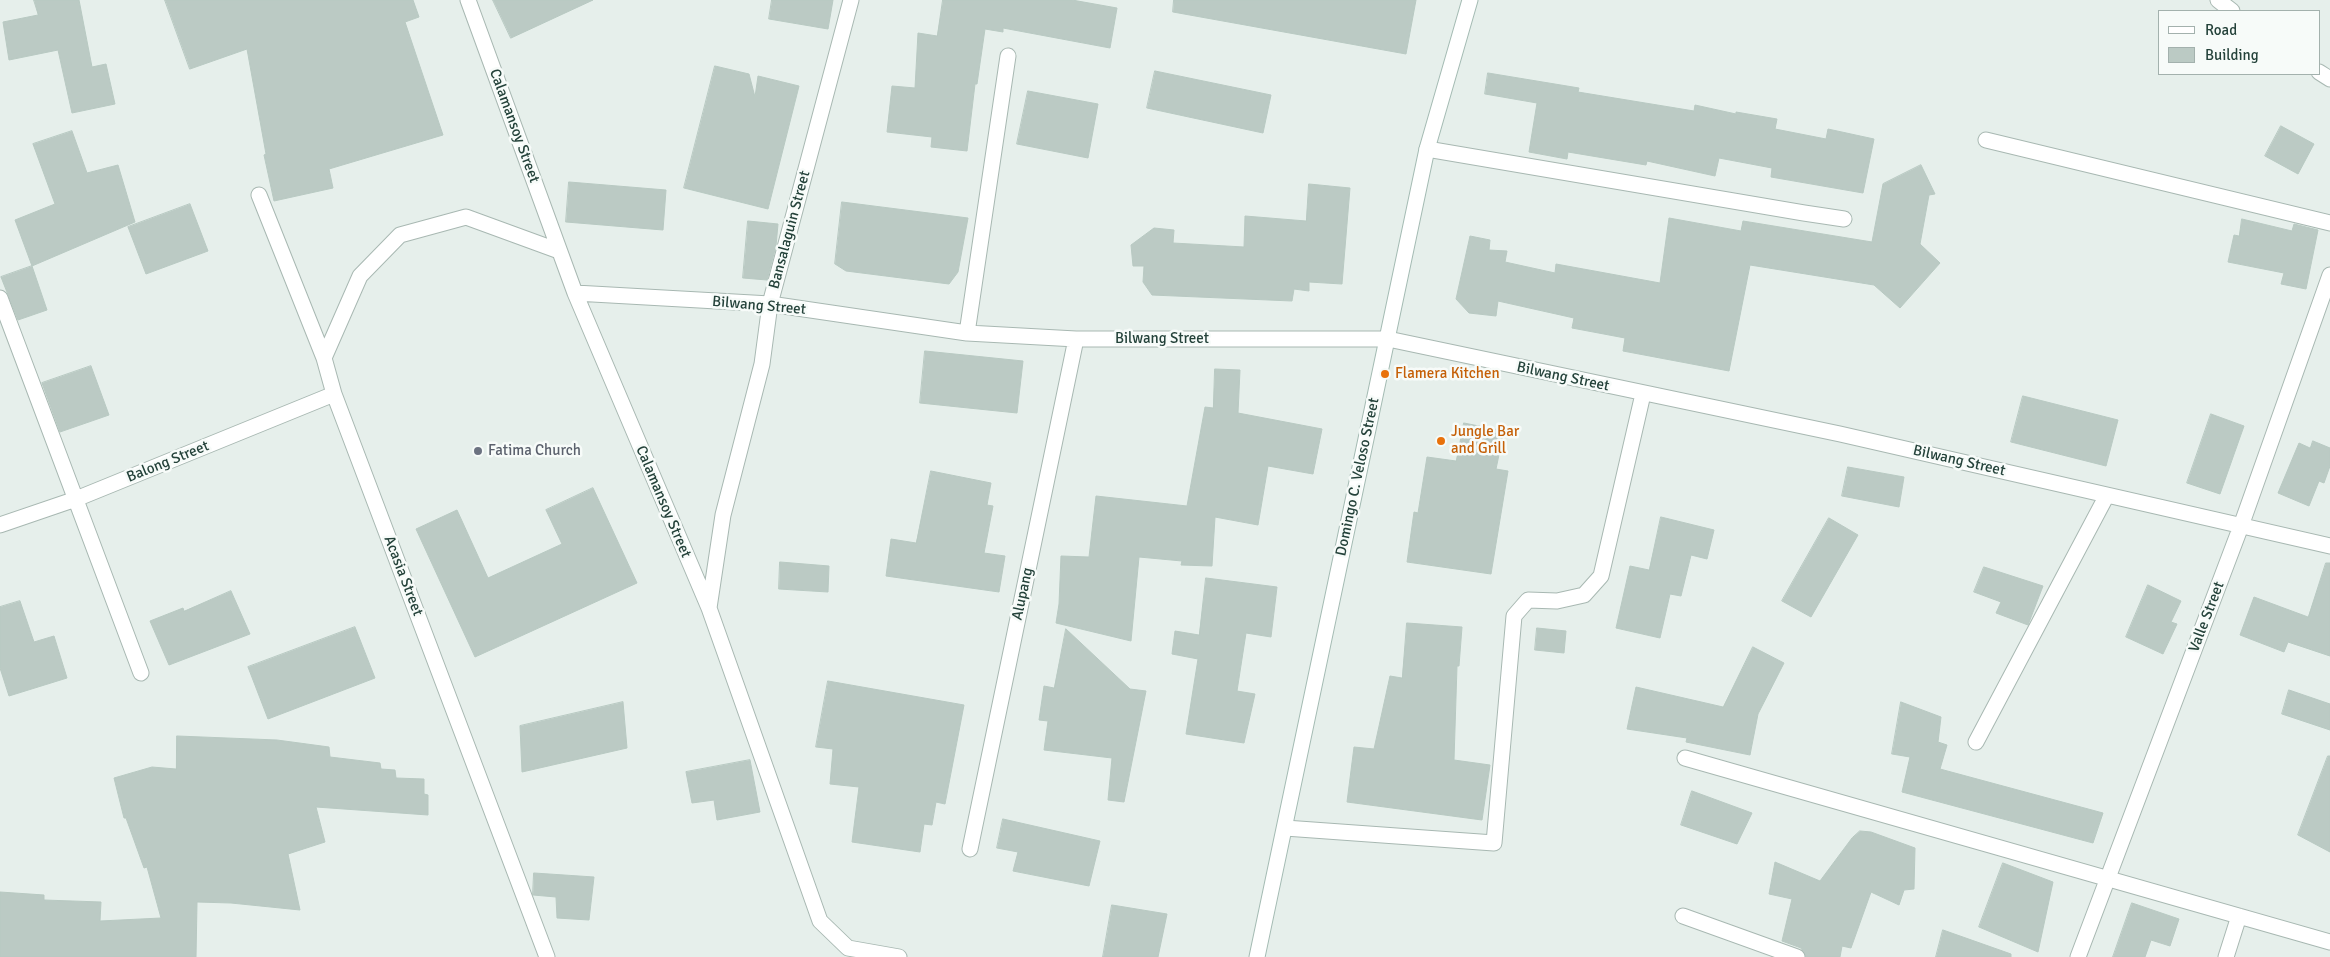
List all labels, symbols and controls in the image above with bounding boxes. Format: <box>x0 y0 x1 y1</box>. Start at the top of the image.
legend <box>2158 10 2320 75</box>
text: Road <box>2205 21 2237 39</box>
text: Building <box>2205 46 2259 64</box>
street label: Calamansoy Street <box>485 67 543 185</box>
street label: Bansalaguin Street <box>766 169 814 291</box>
street label: Bilwang Street <box>711 293 807 319</box>
street label: Bilwang Street <box>1115 330 1209 348</box>
street label: Bilwang Street <box>1515 358 1611 396</box>
place label: Flamera Kitchen <box>1395 365 1500 383</box>
marker: Flamera Kitchen <box>1379 368 1391 380</box>
street label: Domingo C. Veloso Street <box>1332 396 1384 558</box>
place label: Jungle Bar and Grill <box>1451 423 1519 458</box>
marker: Jungle Bar and Grill <box>1435 435 1447 447</box>
street label: Balong Street <box>124 437 212 487</box>
place label: Fatima Church <box>488 442 581 460</box>
street label: Bilwang Street <box>1911 442 2007 480</box>
street label: Calamansoy Street <box>631 443 695 561</box>
marker: Fatima Church <box>472 445 484 457</box>
street label: Acasia Street <box>379 533 427 619</box>
street label: Alupang <box>1009 566 1037 622</box>
street label: Valle Street <box>2185 579 2229 655</box>

